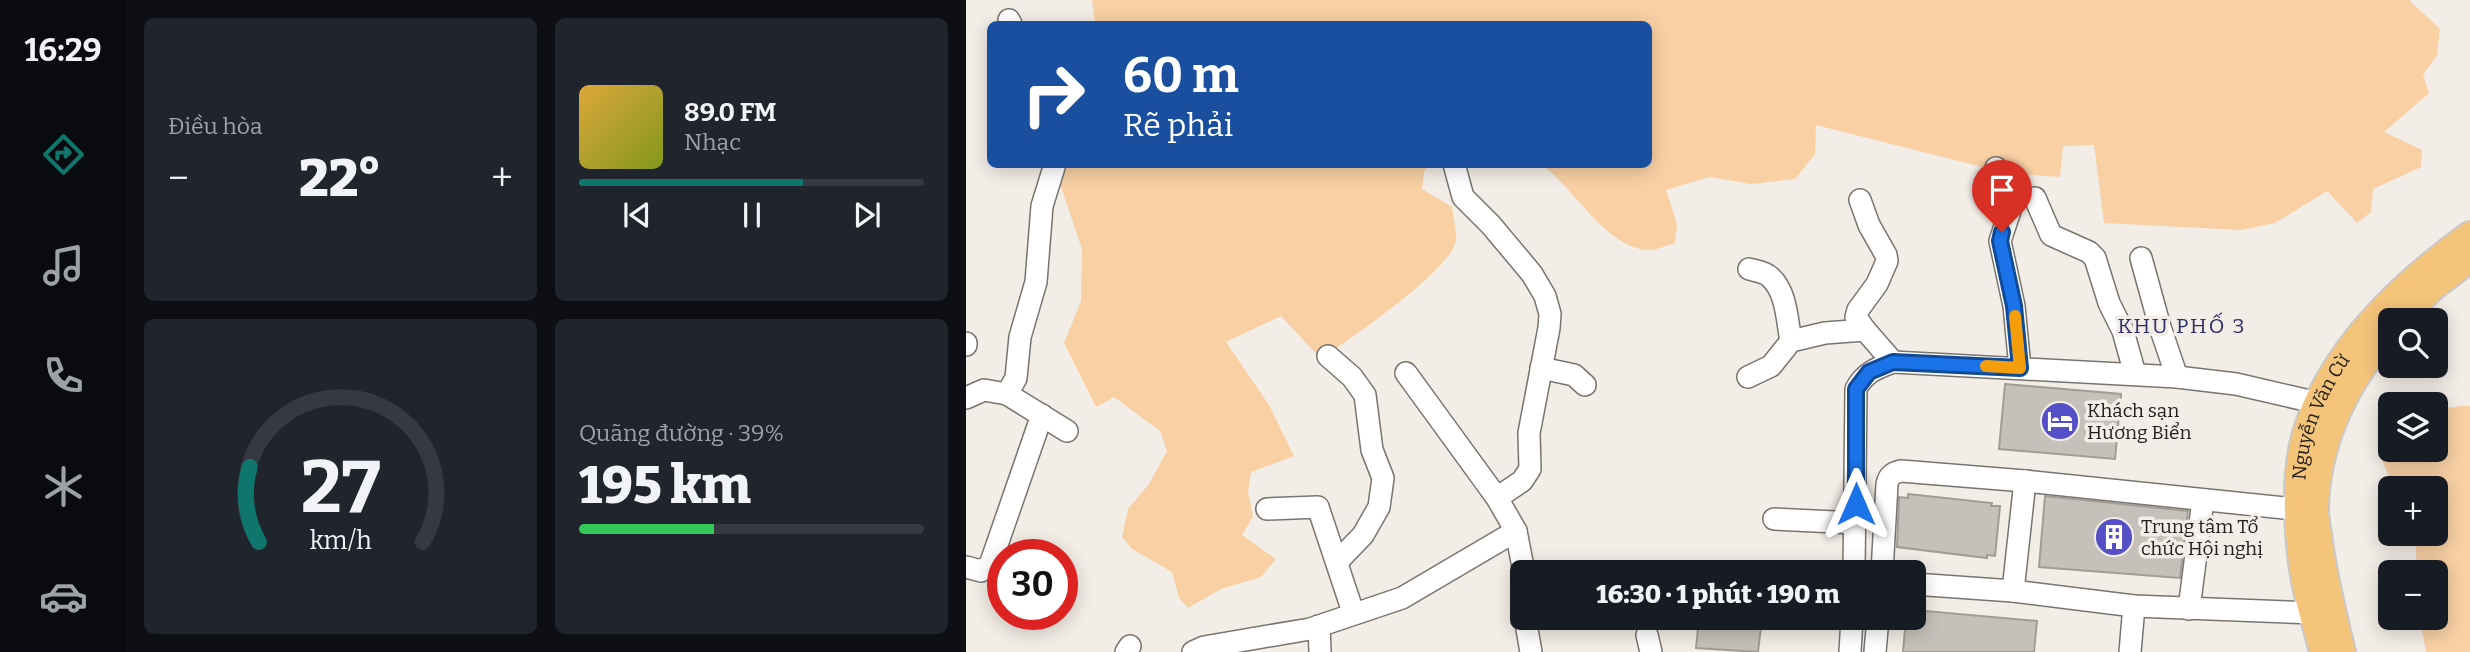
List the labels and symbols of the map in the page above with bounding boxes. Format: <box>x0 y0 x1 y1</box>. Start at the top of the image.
pin <box>1972 160 2032 232</box>
district label: KHU PHỐ 3 <box>2117 312 2247 339</box>
street label: Nguyễn Văn Cừ <box>2287 350 2355 481</box>
place label: Khách sạn Hương Biển <box>2087 399 2192 444</box>
hotel icon: Khách sạn Hương Biển <box>2039 400 2081 442</box>
position arrow <box>1819 467 1893 541</box>
place label: Trung tâm Tổ chức Hội nghị <box>2141 515 2263 560</box>
building icon: Trung tâm Tổ chức Hội nghị <box>2093 516 2135 558</box>
speed limit sign: 30 <box>987 539 1078 630</box>

